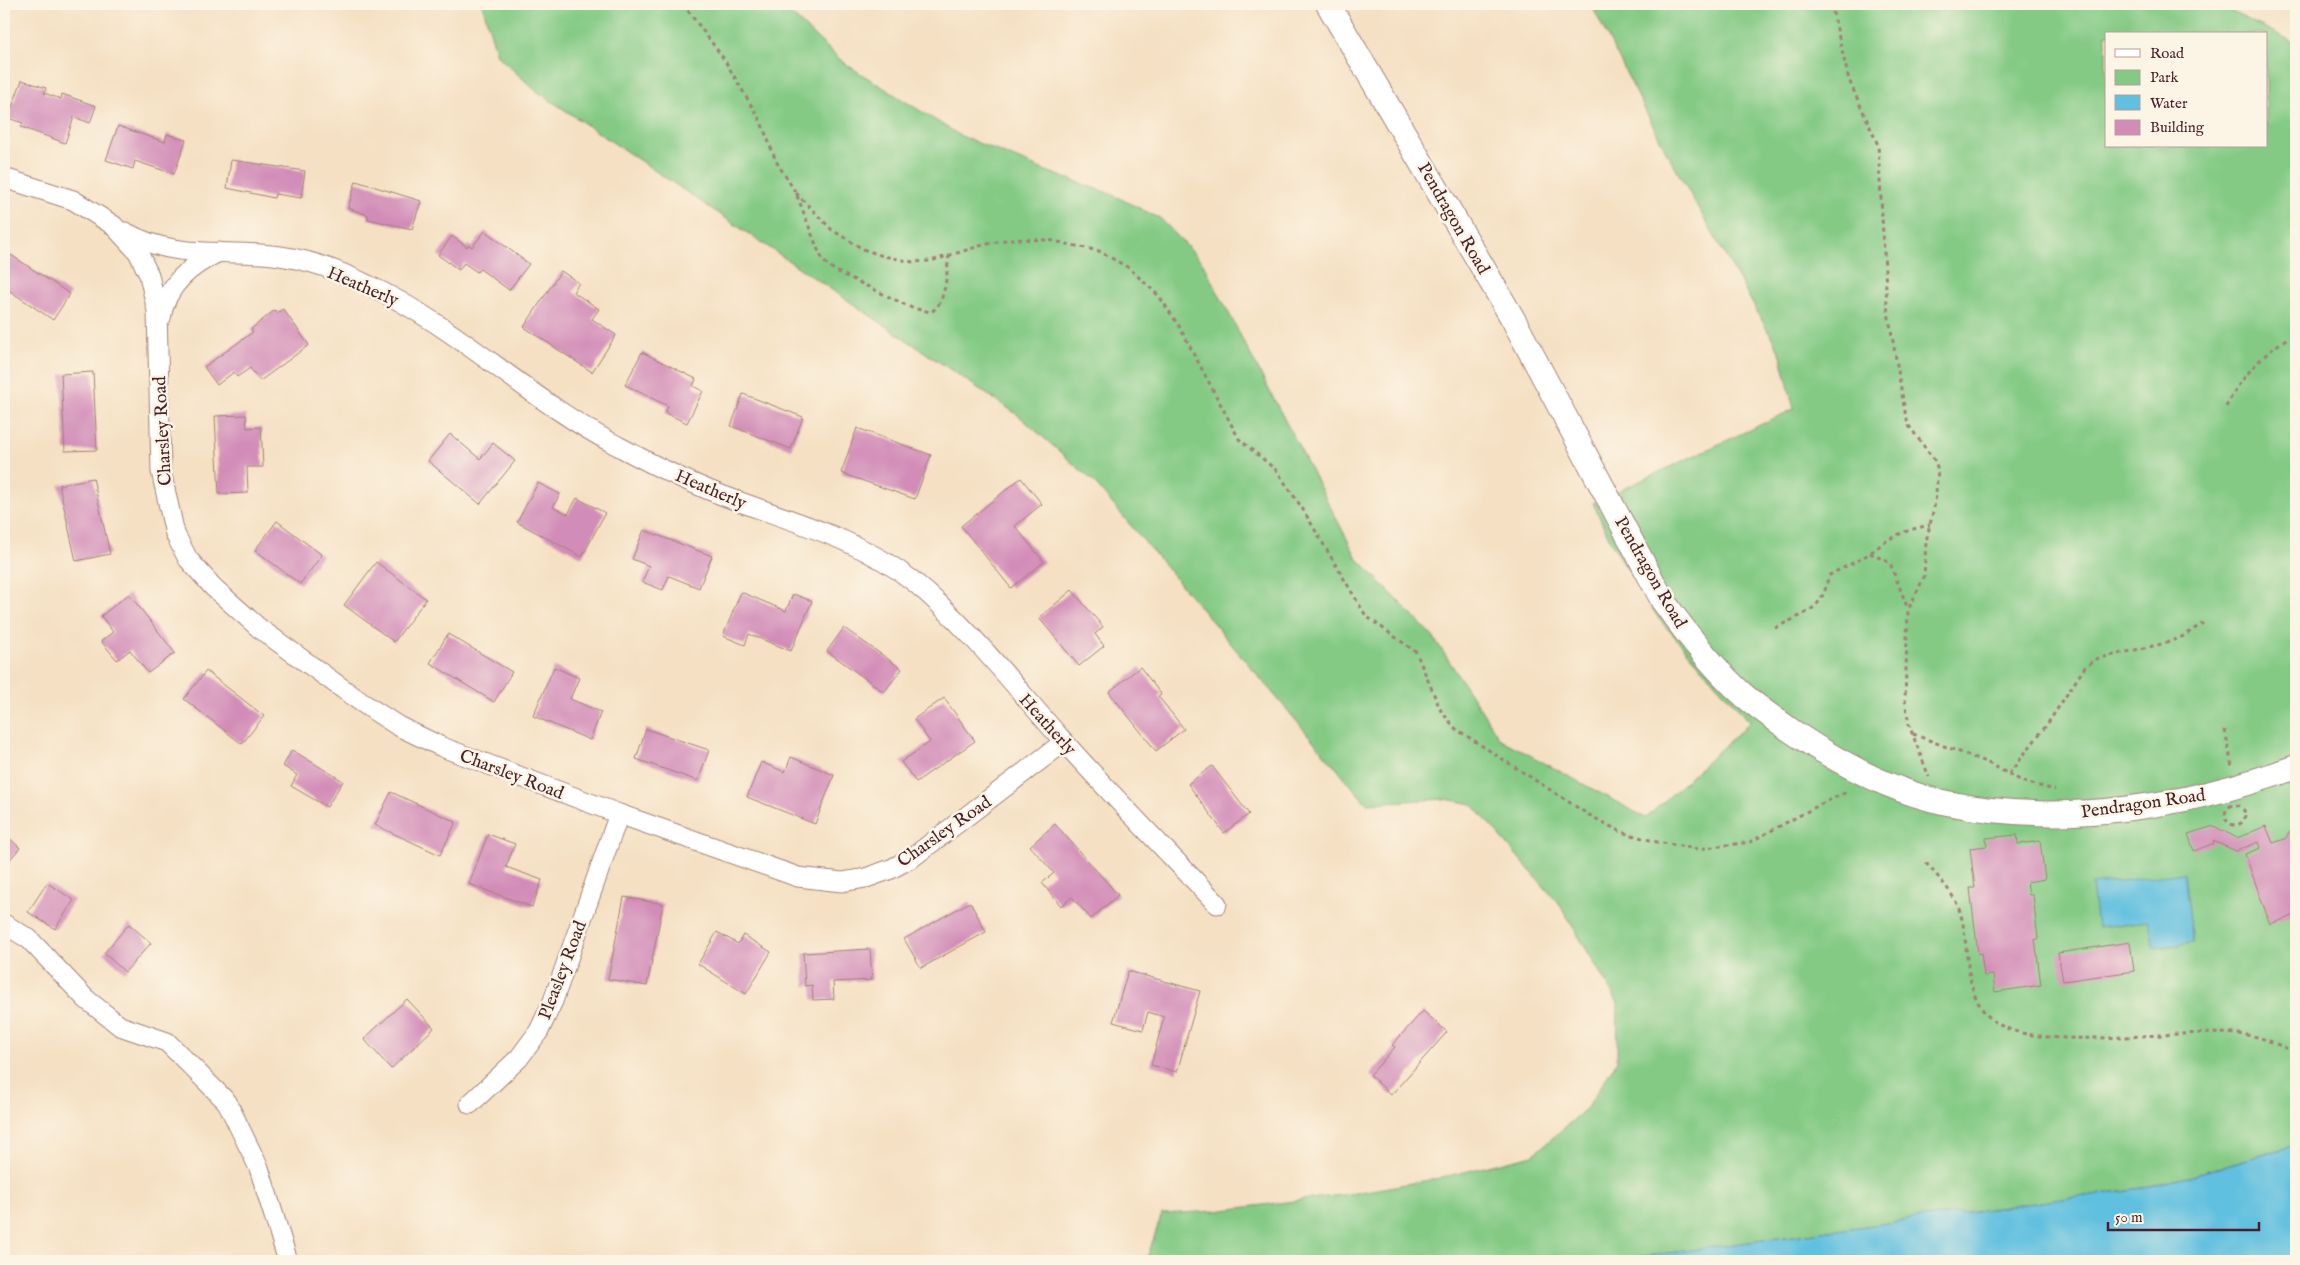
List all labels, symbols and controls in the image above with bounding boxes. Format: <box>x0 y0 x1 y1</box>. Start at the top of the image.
legend <box>2105 32 2268 148</box>
text: Road <box>2150 44 2185 63</box>
text: Park <box>2150 68 2180 87</box>
text: Water <box>2150 94 2188 113</box>
text: Building <box>2150 118 2205 137</box>
street label: Pendragon Road <box>1411 159 1494 279</box>
street label: Heatherly <box>323 262 402 313</box>
street label: Charsley Road <box>149 375 178 486</box>
street label: Heatherly <box>671 465 750 516</box>
street label: Pendragon Road <box>1608 513 1691 633</box>
street label: Heatherly <box>1013 689 1081 761</box>
street label: Charsley Road <box>456 745 567 806</box>
street label: Pendragon Road <box>2079 784 2207 825</box>
street label: Charsley Road <box>893 791 997 873</box>
street label: Pleasley Road <box>534 917 593 1023</box>
scale bar <box>2108 1200 2259 1232</box>
text: 50 m <box>2115 1208 2143 1227</box>

